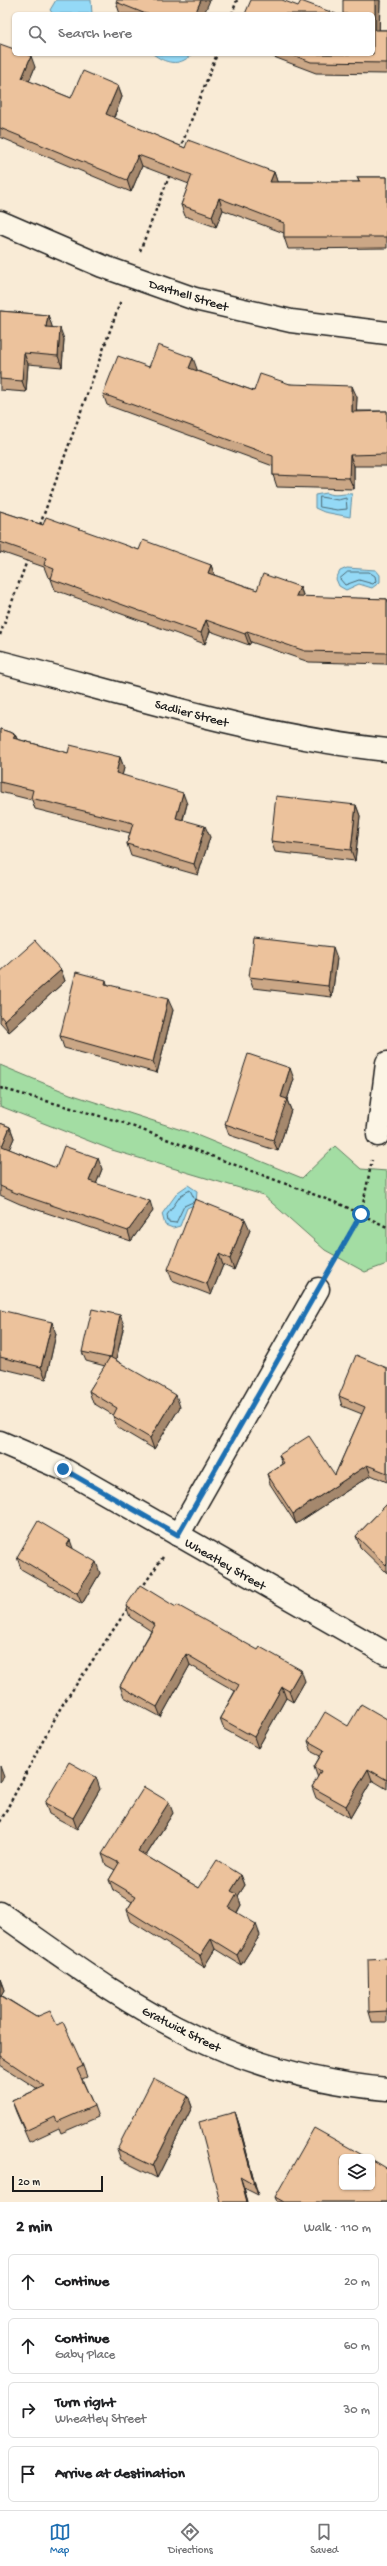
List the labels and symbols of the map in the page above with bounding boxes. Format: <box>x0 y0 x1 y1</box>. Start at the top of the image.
street label: Dartnell Street <box>146 277 231 316</box>
street label: Sadlier Street <box>153 697 231 732</box>
route start <box>352 1205 370 1223</box>
route end <box>54 1460 72 1478</box>
street label: Wheatley Street <box>182 1536 269 1595</box>
street label: Gratwick Street <box>139 2004 224 2057</box>
scale bar <box>12 2174 103 2193</box>

